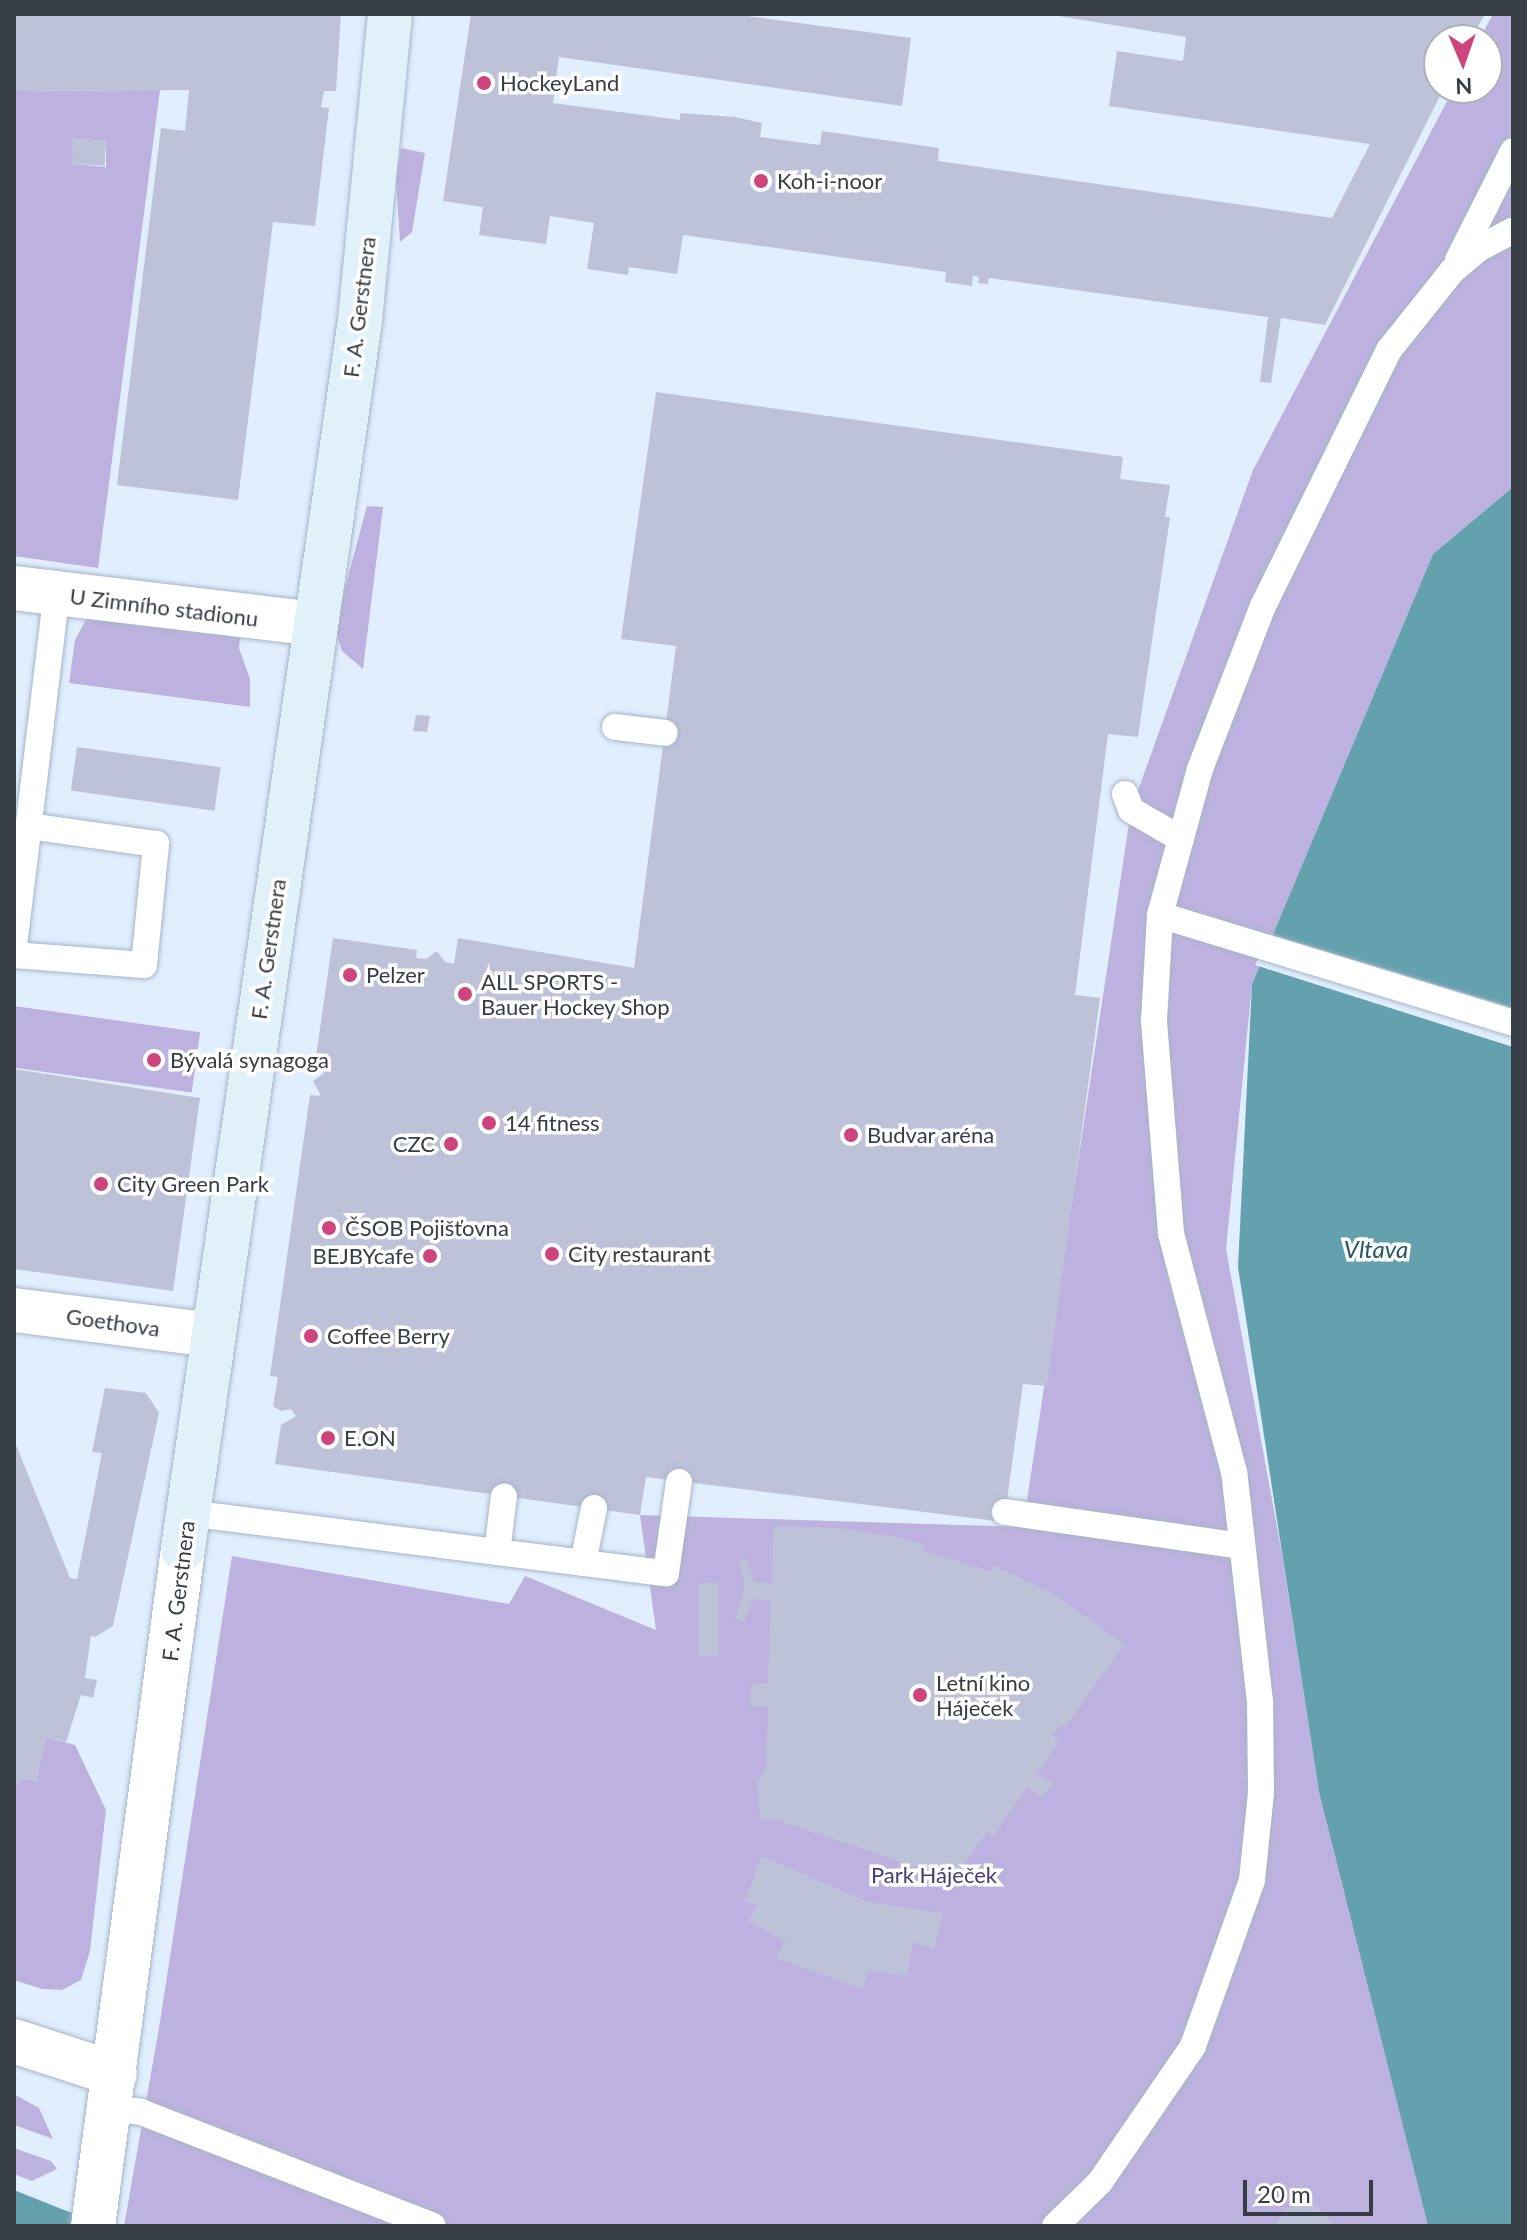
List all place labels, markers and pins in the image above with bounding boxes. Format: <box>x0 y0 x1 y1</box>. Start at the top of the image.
place label: HockeyLand <box>500 70 619 96</box>
marker: HockeyLand <box>475 74 493 92</box>
place label: Koh-i-noor <box>777 168 882 194</box>
marker: Koh-i-noor <box>752 172 770 190</box>
place label: Pelzer <box>366 962 425 988</box>
marker: Pelzer <box>341 966 359 984</box>
place label: ALL SPORTS - Bauer Hockey Shop <box>481 968 671 1020</box>
marker: ALL SPORTS - Bauer Hockey Shop <box>456 985 474 1003</box>
place label: Bývalá synagoga <box>170 1047 329 1073</box>
marker: Bývalá synagoga <box>145 1051 163 1069</box>
place label: 14 fitness <box>505 1110 600 1136</box>
marker: 14 fitness <box>480 1114 498 1132</box>
place label: Budvar aréna <box>867 1122 995 1148</box>
marker: Budvar aréna <box>842 1126 860 1144</box>
place label: CZC <box>393 1131 435 1157</box>
marker: CZC <box>442 1135 460 1153</box>
place label: City Green Park <box>117 1171 269 1197</box>
marker: City Green Park <box>92 1175 110 1193</box>
place label: ČSOB Pojišťovna <box>345 1215 509 1241</box>
marker: ČSOB Pojišťovna <box>320 1219 338 1237</box>
place label: City restaurant <box>568 1241 711 1267</box>
place label: BEJBYcafe <box>313 1243 414 1269</box>
marker: City restaurant <box>543 1245 561 1263</box>
marker: BEJBYcafe <box>421 1247 439 1265</box>
place label: Coffee Berry <box>327 1323 450 1349</box>
marker: Coffee Berry <box>302 1327 320 1345</box>
place label: E.ON <box>344 1425 396 1451</box>
marker: E.ON <box>319 1429 337 1447</box>
place label: Letní kino Háječek <box>936 1669 1030 1720</box>
marker: Letní kino Háječek <box>911 1686 929 1704</box>

